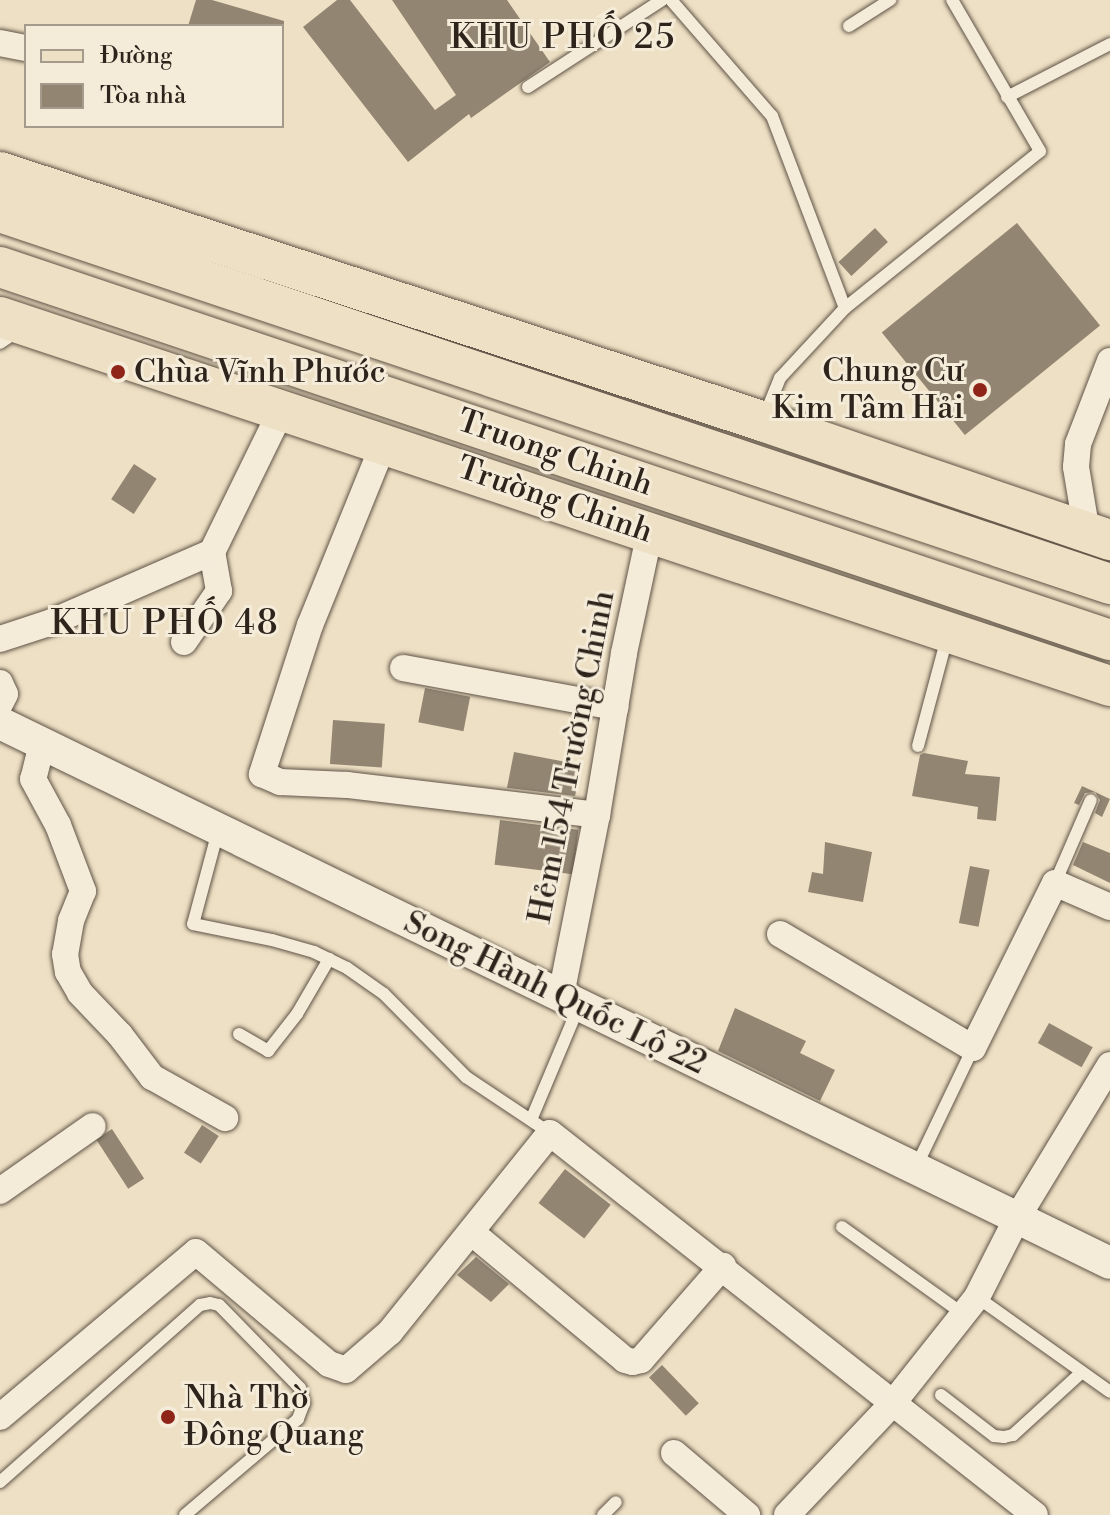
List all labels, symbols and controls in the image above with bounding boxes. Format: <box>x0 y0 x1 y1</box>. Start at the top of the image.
district label: KHU PHỐ 25 <box>450 19 676 59</box>
legend <box>24 24 284 128</box>
text: Đường <box>100 41 173 71</box>
text: Tòa nhà <box>100 81 186 111</box>
place label: Chùa Vĩnh Phước <box>134 353 386 391</box>
place label: Chung Cư Kim Tâm Hải <box>772 353 964 428</box>
marker: Chùa Vĩnh Phước <box>109 363 127 381</box>
marker: Chung Cư Kim Tâm Hải <box>971 381 989 399</box>
street label: Truong Chinh <box>452 402 658 504</box>
street label: Trường Chinh <box>452 449 658 551</box>
street label: Hẻm 154 Trường Chinh <box>521 587 623 927</box>
district label: KHU PHỐ 48 <box>50 605 280 645</box>
street label: Song Hành Quốc Lộ 22 <box>398 903 712 1083</box>
place label: Nhà Thờ Đông Quang <box>184 1380 364 1455</box>
marker: Nhà Thờ Đông Quang <box>159 1408 177 1426</box>

